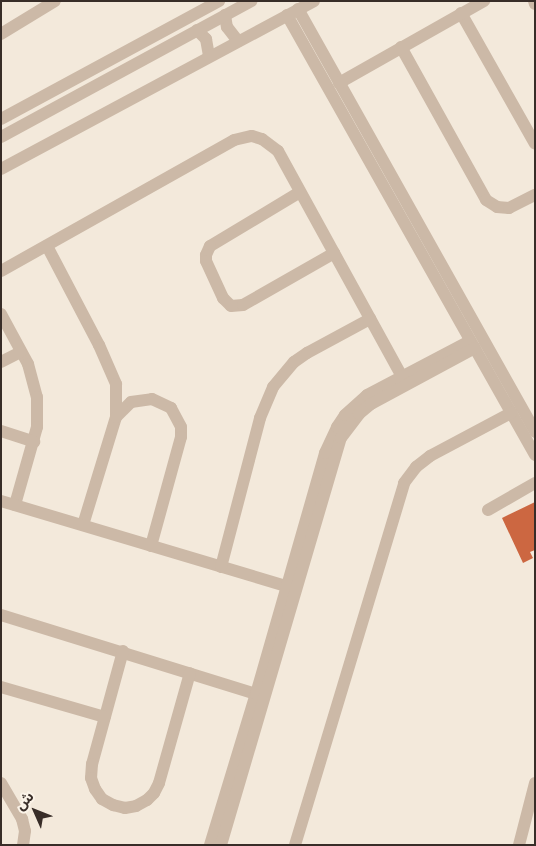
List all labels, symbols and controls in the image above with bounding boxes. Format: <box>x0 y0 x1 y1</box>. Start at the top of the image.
north arrow <box>10 786 60 836</box>
text: ش <box>10 787 37 814</box>

